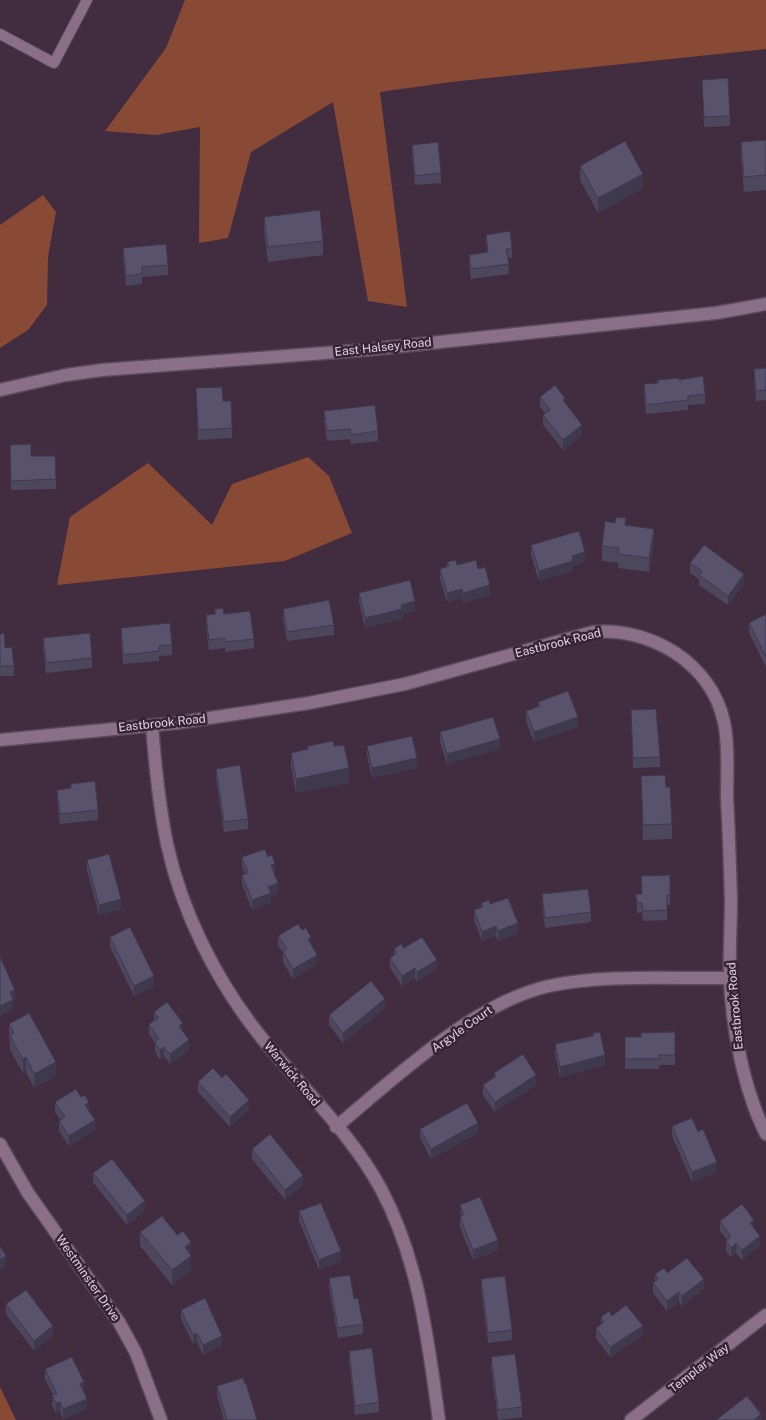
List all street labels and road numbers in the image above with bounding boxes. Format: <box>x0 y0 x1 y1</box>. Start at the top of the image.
street label: East Halsey Road <box>334 335 432 359</box>
street label: Eastbrook Road <box>514 626 602 660</box>
street label: Eastbrook Road <box>118 711 206 735</box>
street label: Eastbrook Road <box>724 962 746 1050</box>
street label: Argyle Court <box>429 1003 495 1055</box>
street label: Warwick Road <box>261 1039 323 1109</box>
street label: Westminster Drive <box>53 1232 123 1324</box>
street label: Templar Way <box>666 1340 732 1396</box>

